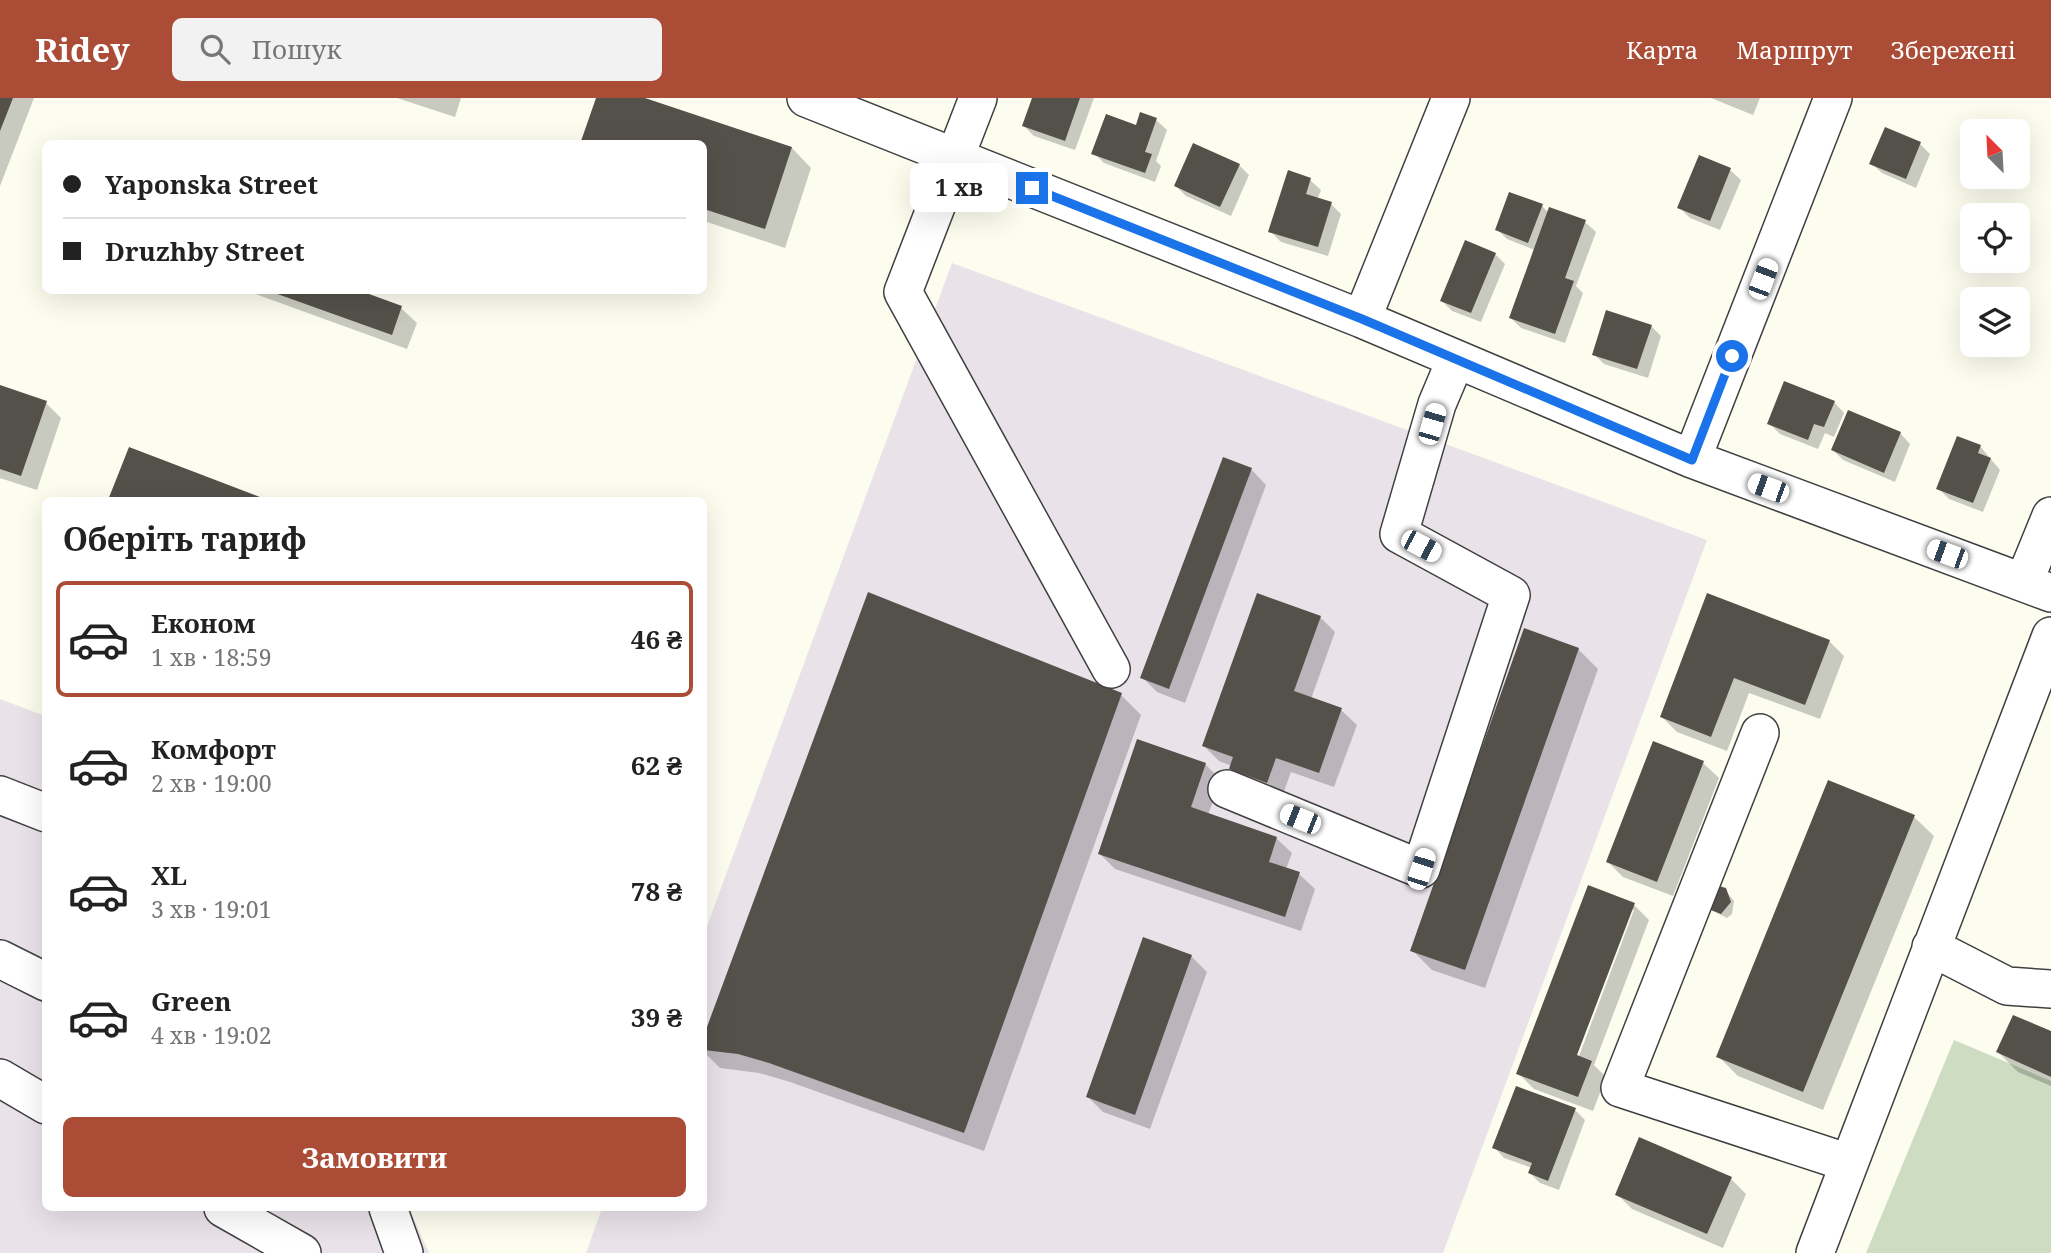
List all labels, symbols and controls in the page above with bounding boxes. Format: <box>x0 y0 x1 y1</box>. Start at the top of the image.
search box <box>172 18 662 81</box>
text: Ridey <box>35 27 130 72</box>
icon: search <box>196 30 234 68</box>
text: Пошук <box>252 31 342 67</box>
text: Карта <box>1626 33 1698 66</box>
text: Маршрут <box>1736 33 1852 66</box>
text: Збережені <box>1890 33 2016 66</box>
north arrow <box>1960 119 2030 189</box>
map controls <box>1960 119 2030 357</box>
callout: 1 хв <box>909 164 1007 212</box>
text: Yaponska Street <box>105 166 318 202</box>
text: 1 хв <box>935 171 983 203</box>
route end <box>1016 172 1048 204</box>
button: locate <box>1960 203 2030 273</box>
text: Druzhby Street <box>105 233 305 269</box>
car <box>1746 256 1781 302</box>
button: layers <box>1960 287 2030 357</box>
route start <box>1716 340 1748 372</box>
car <box>1417 401 1448 447</box>
car <box>1745 471 1792 505</box>
text: Оберіть тариф <box>63 517 307 560</box>
car <box>1398 527 1445 565</box>
car <box>1924 537 1971 571</box>
text: Економ <box>151 605 255 641</box>
icon: car <box>67 608 130 671</box>
text: 46 ₴ <box>631 621 682 657</box>
text: 1 хв · 18:59 <box>151 641 272 673</box>
text: Комфорт <box>151 731 276 767</box>
icon: car <box>67 734 130 797</box>
text: 62 ₴ <box>631 747 682 783</box>
text: 2 хв · 19:00 <box>151 767 272 799</box>
car <box>1277 801 1324 837</box>
car <box>1405 846 1438 892</box>
text: XL <box>151 857 187 893</box>
icon: car <box>67 860 130 923</box>
text: 78 ₴ <box>631 873 682 909</box>
text: 3 хв · 19:01 <box>151 893 272 925</box>
text: Green <box>151 983 232 1019</box>
icon: car <box>67 986 130 1049</box>
text: 39 ₴ <box>631 999 682 1035</box>
text: 4 хв · 19:02 <box>151 1019 272 1051</box>
button: Замовити <box>63 1117 686 1197</box>

